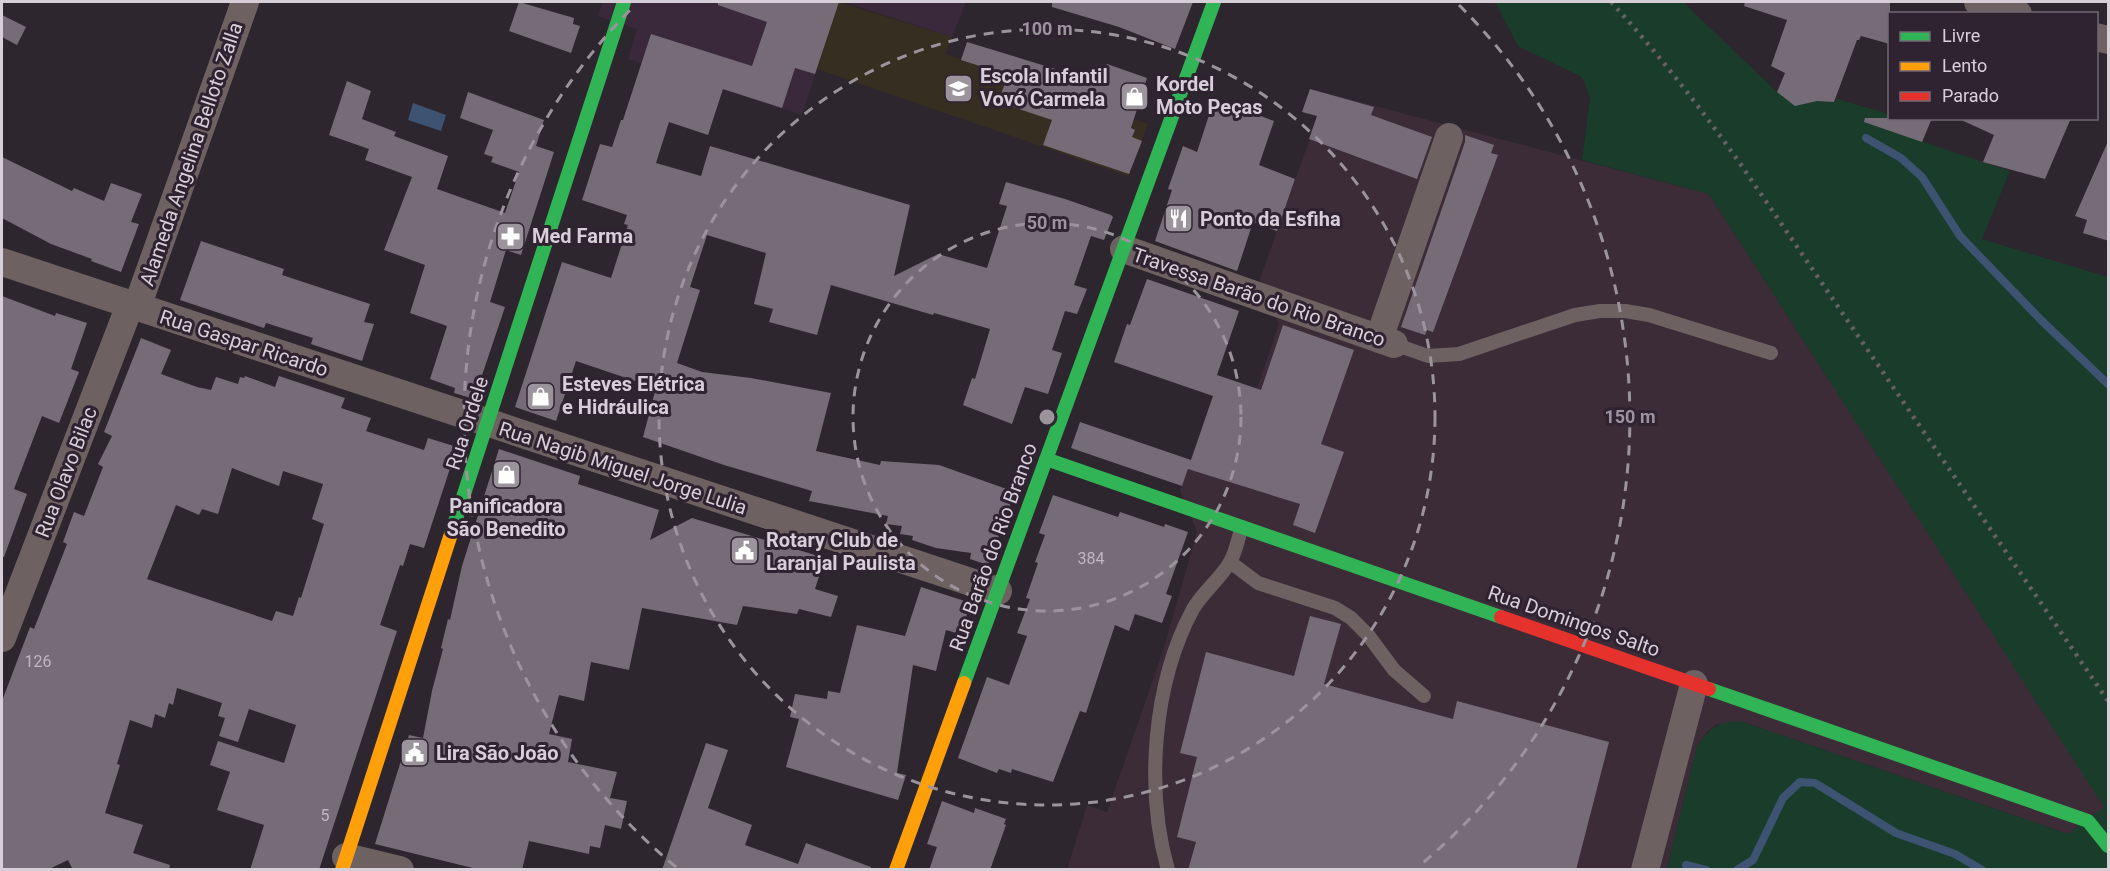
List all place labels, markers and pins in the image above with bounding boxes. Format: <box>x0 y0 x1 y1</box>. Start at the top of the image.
place label: Escola Infantil Vovó Carmela <box>980 64 1108 111</box>
school or university icon: Escola Infantil Vovó Carmela <box>943 72 975 104</box>
place label: Kordel Moto Peças <box>1156 72 1263 119</box>
shop icon: Kordel Moto Peças <box>1119 80 1151 112</box>
restaurant icon: Ponto da Esfiha <box>1163 203 1195 235</box>
place label: Ponto da Esfiha <box>1200 207 1341 231</box>
pharmacy icon: Med Farma <box>495 220 527 252</box>
place label: Med Farma <box>532 224 634 248</box>
place label: Esteves Elétrica e Hidráulica <box>562 372 705 419</box>
shop icon: Esteves Elétrica e Hidráulica <box>525 380 557 412</box>
centre of rings <box>1037 407 1057 427</box>
shop icon: Panificadora São Benedito <box>490 459 522 491</box>
place label: Panificadora São Benedito <box>446 494 566 541</box>
place label: Rotary Club de Laranjal Paulista <box>766 528 916 575</box>
public building icon: Rotary Club de Laranjal Paulista <box>729 535 761 567</box>
public building icon: Lira São João <box>399 737 431 769</box>
place label: Lira São João <box>436 741 559 765</box>

